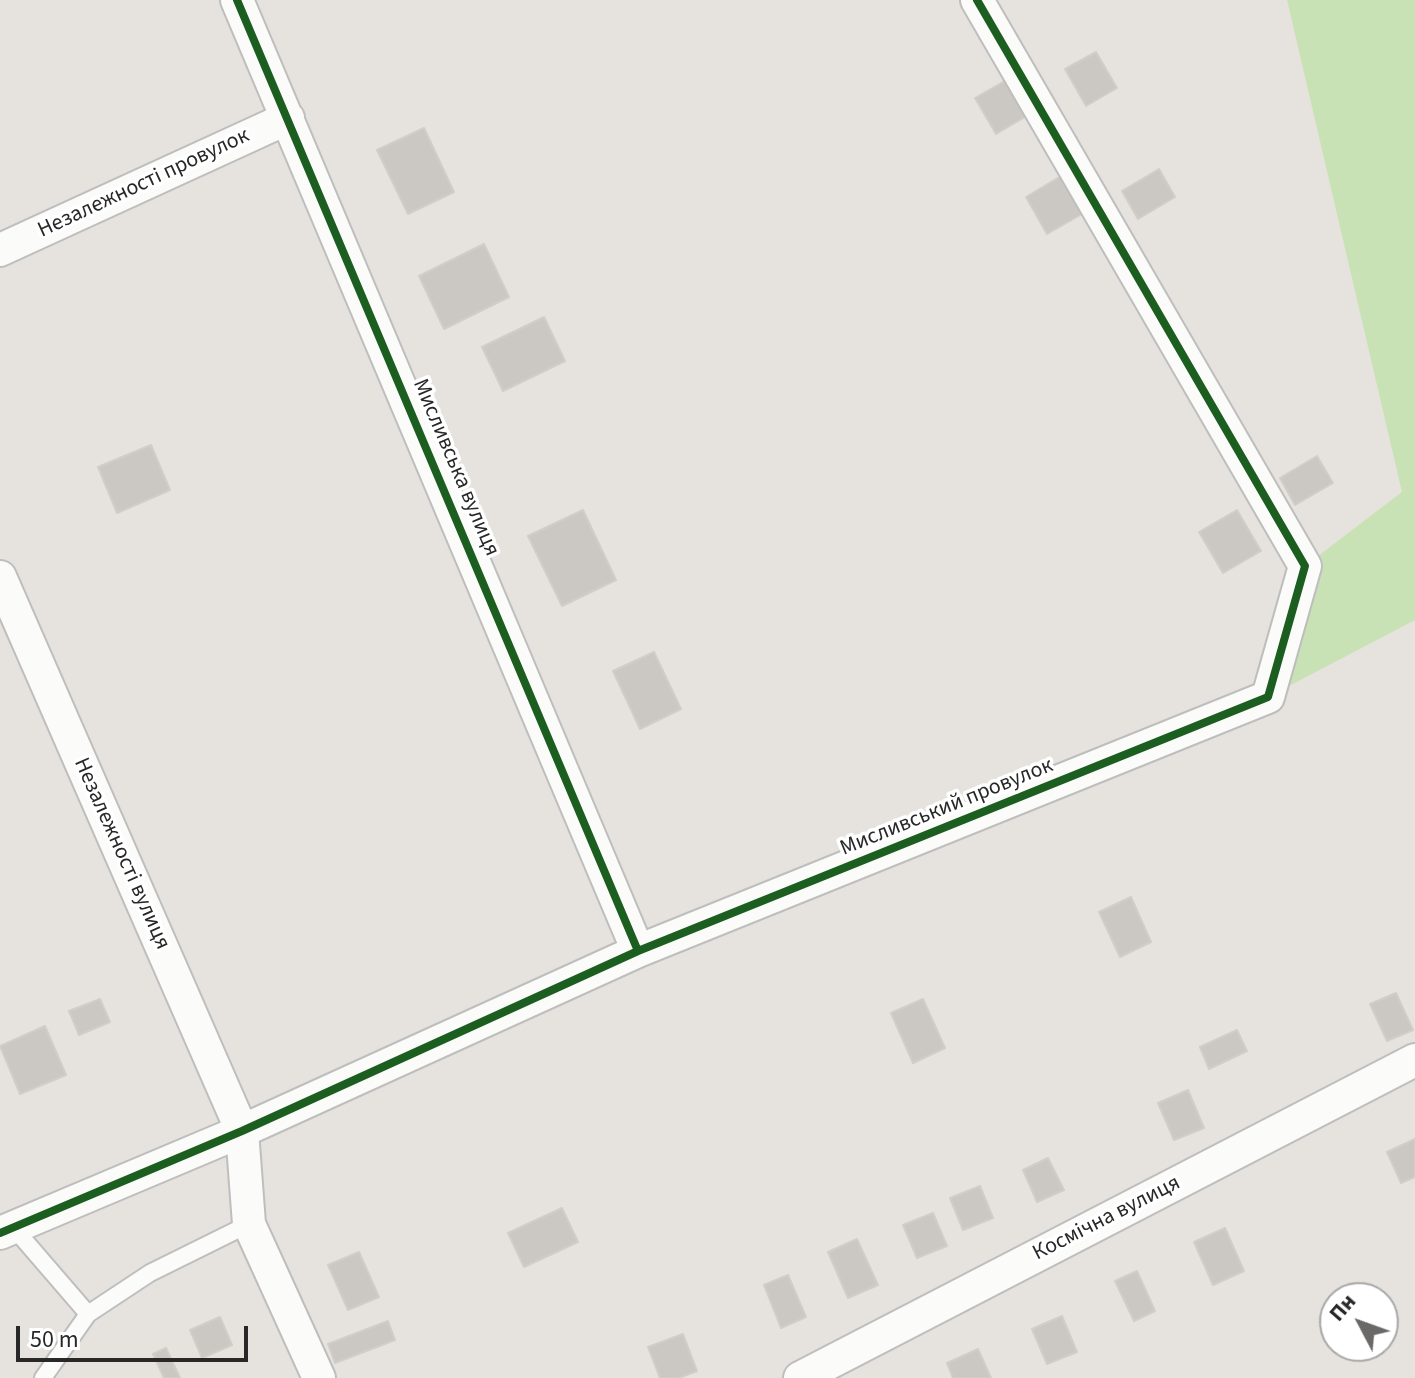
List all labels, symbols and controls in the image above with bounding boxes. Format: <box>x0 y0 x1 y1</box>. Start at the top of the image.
street label: Незалежності провулок <box>34 123 254 245</box>
street label: Мисливська вулиця <box>406 375 504 561</box>
street label: Мисливський провулок <box>837 753 1057 863</box>
street label: Незалежності вулиця <box>67 754 175 954</box>
street label: Космічна вулиця <box>1029 1170 1185 1268</box>
north arrow <box>1319 1282 1399 1362</box>
text: Пн <box>1321 1287 1363 1328</box>
scale bar <box>20 1310 252 1360</box>
text: 50 m <box>30 1322 79 1357</box>

